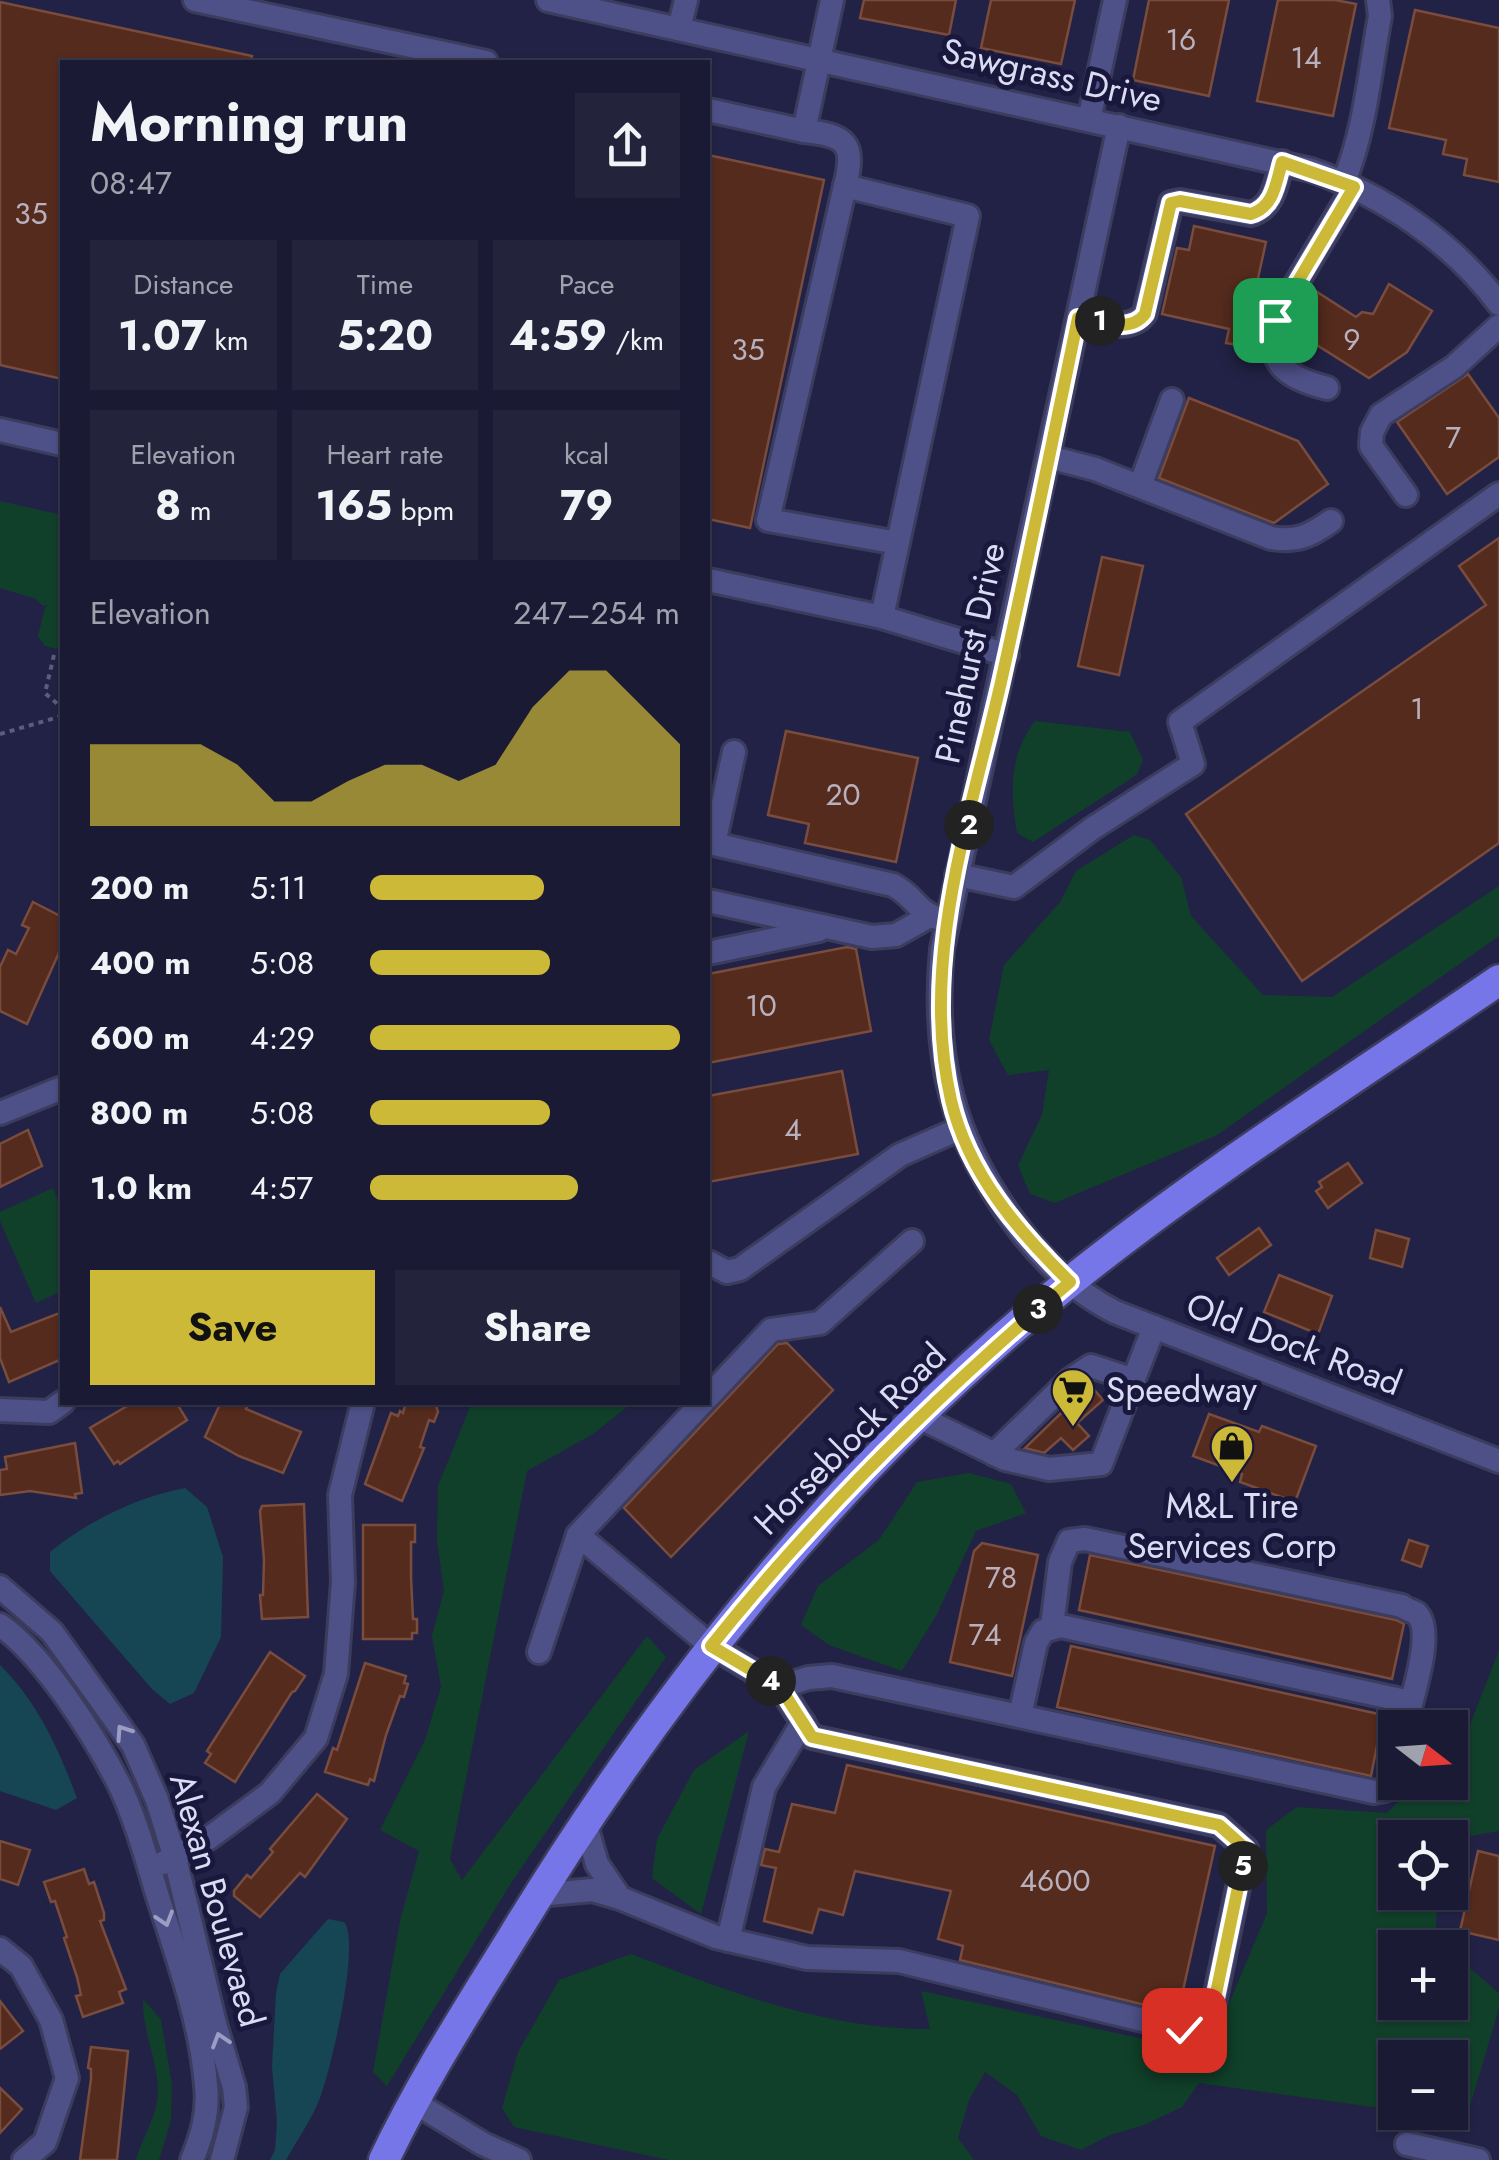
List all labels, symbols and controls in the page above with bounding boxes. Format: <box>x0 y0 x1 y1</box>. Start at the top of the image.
house number: 16 <box>1166 18 1196 61</box>
street label: Sawgrass Drive <box>937 25 1167 125</box>
house number: 14 <box>1291 36 1322 79</box>
text: Morning run <box>90 82 408 162</box>
button: share <box>575 93 680 198</box>
text: 08:47 <box>90 160 172 206</box>
house number: 35 <box>14 192 48 235</box>
text: Distance <box>133 264 233 305</box>
text: Time <box>357 264 413 305</box>
text: Pace <box>559 264 615 305</box>
pin <box>1233 278 1318 363</box>
icon: arrive <box>1248 293 1303 348</box>
pin: 1 <box>1075 296 1125 346</box>
text: 1 <box>1093 300 1107 341</box>
text: 1.07 <box>118 305 206 366</box>
text: 5:20 <box>337 305 433 366</box>
text: 4:59 <box>509 305 607 366</box>
house number: 9 <box>1343 318 1361 361</box>
text: km <box>206 320 249 361</box>
text: /km <box>607 320 664 361</box>
house number: 35 <box>731 328 765 371</box>
house number: 7 <box>1445 416 1461 459</box>
text: Elevation <box>131 434 236 475</box>
text: Heart rate <box>327 434 443 475</box>
text: kcal <box>564 434 609 475</box>
text: 8 <box>155 475 181 536</box>
text: 165 <box>316 475 392 536</box>
text: 79 <box>560 475 613 536</box>
text: m <box>181 490 212 531</box>
text: bpm <box>392 490 454 531</box>
street label: Pinehurst Drive <box>922 538 1018 768</box>
text: Elevation <box>90 590 211 636</box>
text: 247–254 m <box>513 590 680 636</box>
house number: 1 <box>1410 687 1424 730</box>
house number: 20 <box>825 773 861 816</box>
pin: 2 <box>944 800 994 850</box>
text: 2 <box>960 804 978 845</box>
text: 200 m <box>90 865 189 911</box>
text: 5:11 <box>250 865 306 911</box>
text: 400 m <box>90 940 191 986</box>
text: 5:08 <box>250 940 314 986</box>
house number: 10 <box>745 984 777 1027</box>
text: 600 m <box>90 1015 190 1061</box>
text: 4:29 <box>250 1015 315 1061</box>
text: 800 m <box>90 1090 188 1136</box>
text: 5:08 <box>250 1090 314 1136</box>
house number: 4 <box>784 1108 802 1151</box>
text: 1.0 km <box>90 1165 192 1211</box>
text: 4:57 <box>250 1165 313 1211</box>
button: Save <box>90 1270 375 1385</box>
button: Share <box>395 1270 680 1385</box>
street label: Old Dock Road <box>1179 1280 1409 1408</box>
pin: 3 <box>1013 1284 1063 1334</box>
text: 3 <box>1029 1288 1047 1329</box>
street label: Horseblock Road <box>743 1332 957 1546</box>
place label: Speedway <box>1106 1365 1258 1415</box>
supermarket icon: Speedway <box>1050 1367 1096 1428</box>
shop icon: M&L Tire Services Corp <box>1209 1423 1255 1484</box>
place label: M&L Tire Services Corp <box>1127 1481 1337 1571</box>
house number: 78 <box>985 1556 1017 1599</box>
house number: 74 <box>968 1613 1002 1656</box>
pin: 4 <box>746 1656 796 1706</box>
text: 4 <box>761 1660 781 1701</box>
north arrow <box>1378 1710 1468 1800</box>
map controls <box>1378 1710 1468 2130</box>
one-way arrow <box>117 1724 136 1742</box>
street label: Alexan Boulevaed <box>157 1767 277 2033</box>
button: locate <box>1378 1820 1468 1910</box>
pin: 5 <box>1218 1841 1268 1891</box>
text: 5 <box>1234 1845 1252 1886</box>
house number: 4600 <box>1020 1859 1090 1902</box>
one-way arrow <box>153 1909 174 1926</box>
button: + <box>1378 1930 1468 2020</box>
pin <box>1142 1988 1227 2073</box>
icon: check <box>1157 2003 1212 2058</box>
one-way arrow <box>211 2033 232 2050</box>
button: − <box>1378 2040 1468 2130</box>

